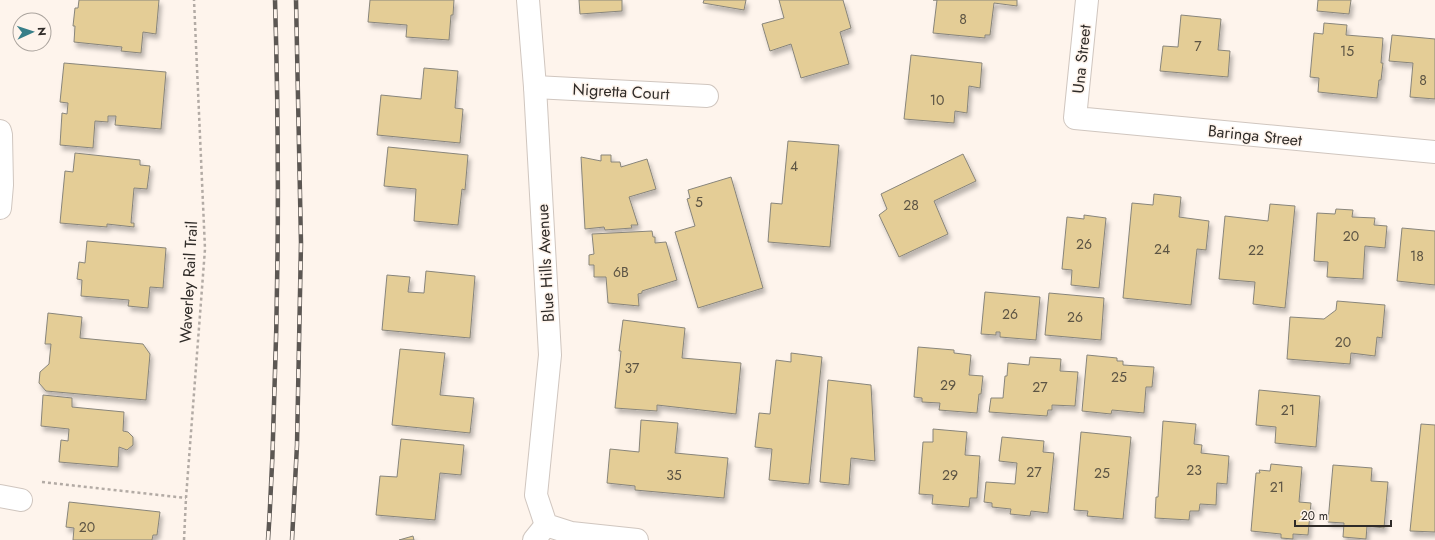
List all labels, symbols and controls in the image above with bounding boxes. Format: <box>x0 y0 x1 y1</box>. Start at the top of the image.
house number: 8 <box>959 9 967 29</box>
north arrow <box>12 12 52 52</box>
street label: Una Street <box>1066 23 1097 95</box>
text: N <box>34 27 50 36</box>
house number: 7 <box>1194 36 1202 56</box>
house number: 15 <box>1340 41 1354 61</box>
house number: 8 <box>1419 70 1427 90</box>
street label: Nigretta Court <box>572 77 670 106</box>
house number: 10 <box>930 90 944 110</box>
street label: Baringa Street <box>1207 119 1303 152</box>
house number: 4 <box>790 156 798 176</box>
house number: 5 <box>695 192 703 212</box>
house number: 28 <box>903 195 919 215</box>
street label: Blue Hills Avenue <box>531 203 560 323</box>
street label: Waverley Rail Trail <box>174 220 203 344</box>
house number: 20 <box>1343 226 1359 246</box>
house number: 26 <box>1076 234 1092 254</box>
house number: 24 <box>1154 239 1170 259</box>
house number: 22 <box>1248 240 1264 260</box>
house number: 18 <box>1410 246 1424 266</box>
house number: 6B <box>613 262 629 282</box>
house number: 26 <box>1002 304 1018 324</box>
house number: 26 <box>1067 307 1083 327</box>
house number: 20 <box>1335 332 1351 352</box>
house number: 37 <box>625 358 640 378</box>
house number: 25 <box>1111 367 1127 387</box>
house number: 29 <box>940 375 956 395</box>
house number: 27 <box>1032 377 1048 397</box>
house number: 21 <box>1281 400 1295 420</box>
house number: 23 <box>1186 460 1202 480</box>
house number: 27 <box>1026 462 1042 482</box>
house number: 25 <box>1094 463 1110 483</box>
house number: 35 <box>666 465 682 485</box>
house number: 29 <box>942 465 958 485</box>
house number: 21 <box>1270 477 1284 497</box>
scale bar <box>1295 502 1391 528</box>
text: 20 m <box>1301 507 1328 525</box>
house number: 20 <box>79 517 95 537</box>

